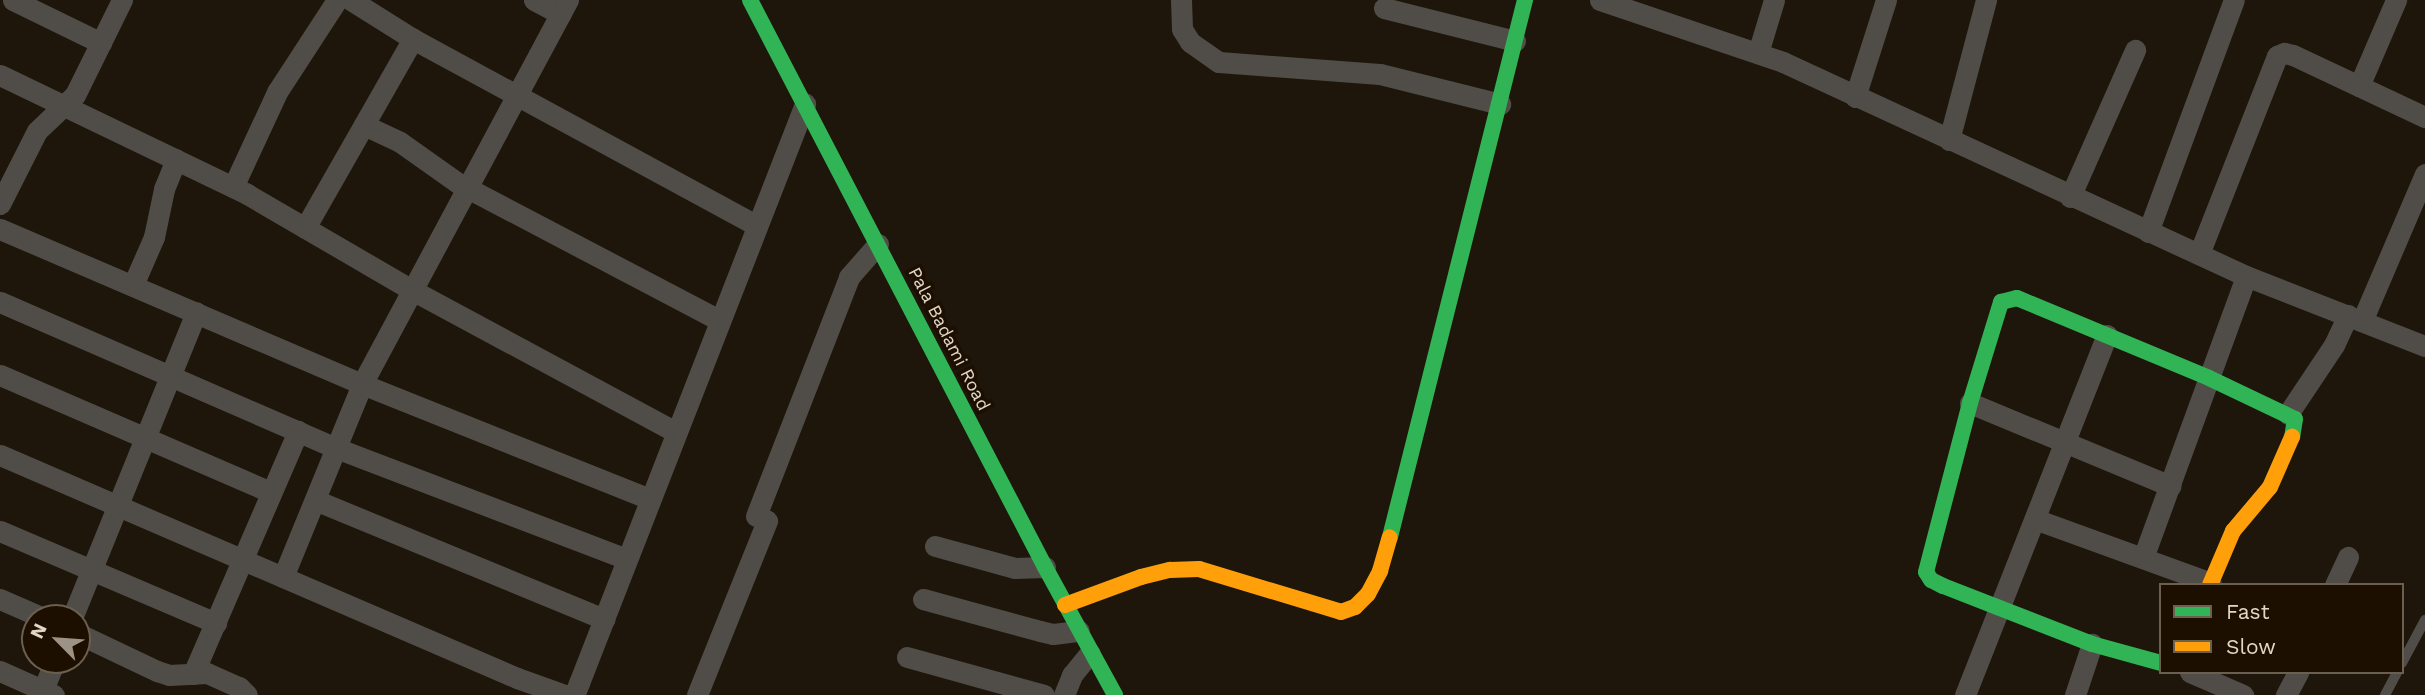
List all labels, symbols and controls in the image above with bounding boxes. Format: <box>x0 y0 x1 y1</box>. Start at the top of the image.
street label: Pala Badami Road <box>903 264 995 414</box>
legend <box>2159 583 2404 674</box>
text: Fast <box>2226 599 2270 624</box>
north arrow <box>21 604 91 674</box>
text: N <box>25 620 52 642</box>
text: Slow <box>2226 634 2276 659</box>

